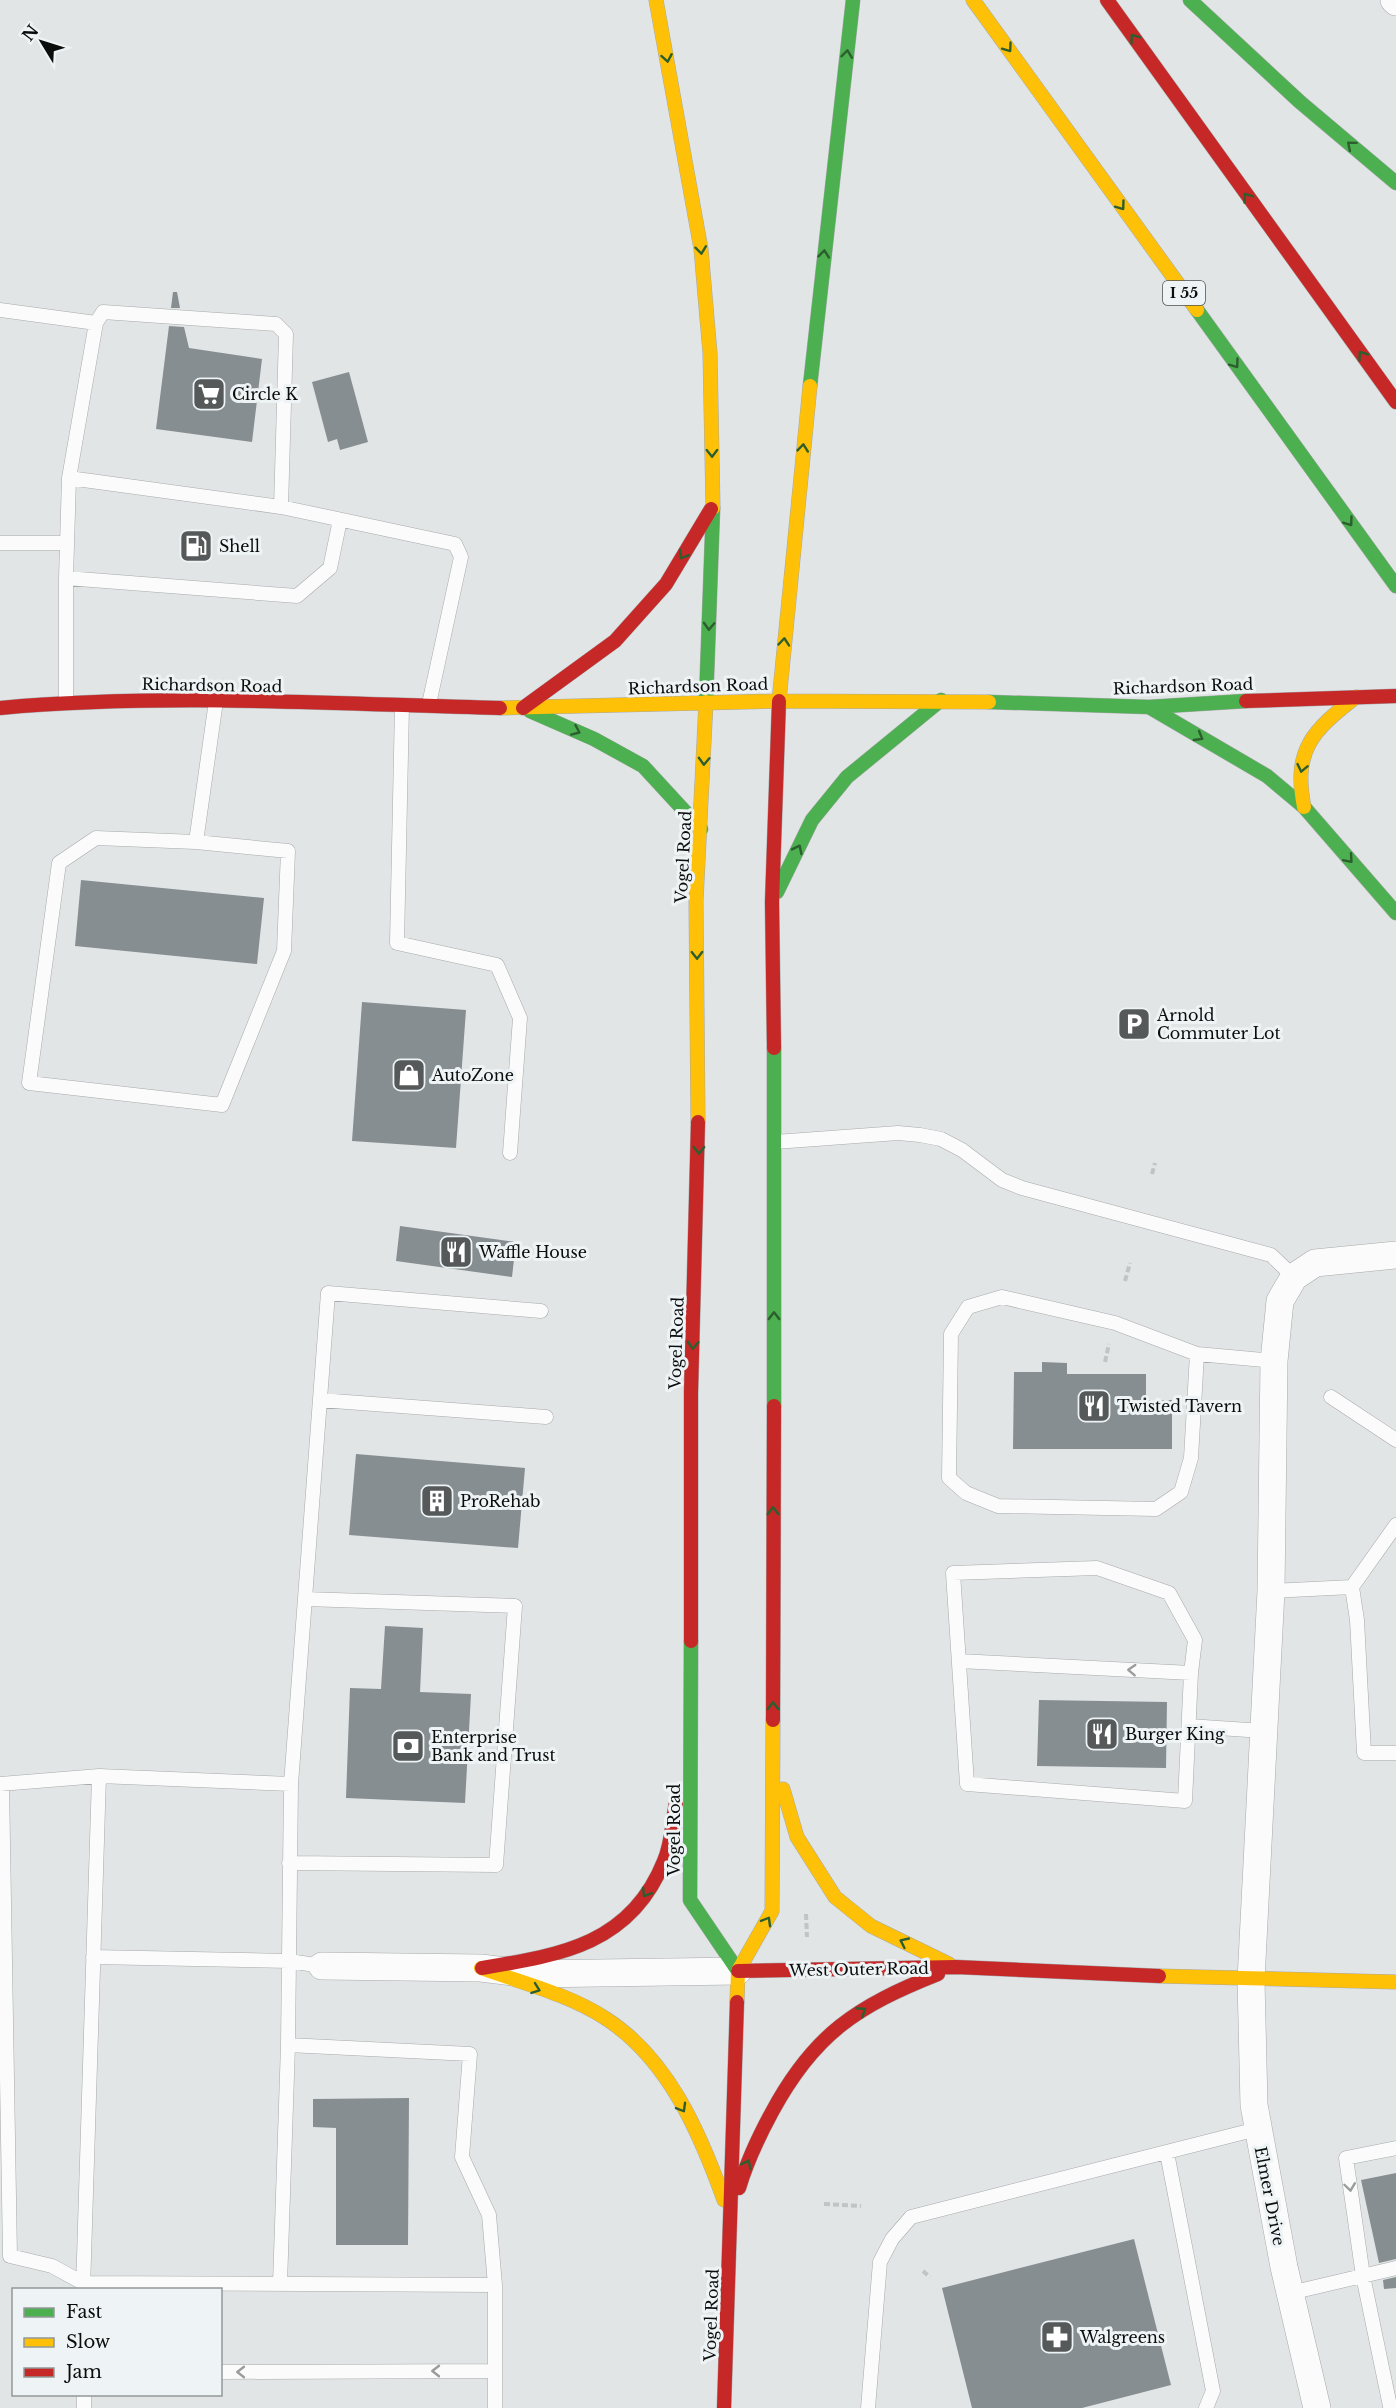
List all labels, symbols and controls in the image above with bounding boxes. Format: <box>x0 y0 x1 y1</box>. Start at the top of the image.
north arrow <box>12 12 72 72</box>
text: N <box>18 21 43 45</box>
one-way arrow <box>1130 34 1141 45</box>
one-way arrow <box>1000 41 1011 52</box>
one-way arrow <box>840 49 852 58</box>
one-way arrow <box>660 52 673 62</box>
one-way arrow <box>1347 141 1358 152</box>
one-way arrow <box>1244 192 1255 203</box>
one-way arrow <box>1114 199 1125 210</box>
one-way arrow <box>694 245 706 254</box>
one-way arrow <box>817 250 830 259</box>
road number: I 55 <box>1163 281 1205 305</box>
one-way arrow <box>1358 350 1369 361</box>
one-way arrow <box>1228 358 1239 369</box>
supermarket icon: Circle K <box>191 376 227 412</box>
place label: Circle K <box>232 384 298 404</box>
one-way arrow <box>796 444 809 453</box>
one-way arrow <box>706 449 718 458</box>
one-way arrow <box>1342 516 1353 527</box>
fuel station icon: Shell <box>178 528 214 564</box>
place label: Shell <box>219 536 260 556</box>
one-way arrow <box>679 549 690 559</box>
one-way arrow <box>702 621 715 630</box>
one-way arrow <box>777 638 790 647</box>
street label: Richardson Road <box>141 674 283 696</box>
street label: Richardson Road <box>627 674 769 698</box>
street label: Richardson Road <box>1112 674 1254 698</box>
one-way arrow <box>570 724 581 736</box>
one-way arrow <box>1193 730 1203 741</box>
one-way arrow <box>697 756 710 765</box>
one-way arrow <box>1296 763 1309 773</box>
street label: Vogel Road <box>671 810 695 905</box>
one-way arrow <box>790 845 802 856</box>
one-way arrow <box>1342 852 1353 863</box>
one-way arrow <box>691 951 703 960</box>
place label: Arnold Commuter Lot <box>1156 1005 1281 1043</box>
parking icon: Arnold Commuter Lot <box>1116 1006 1152 1042</box>
shop icon: AutoZone <box>391 1057 427 1093</box>
place label: AutoZone <box>431 1065 514 1085</box>
one-way arrow <box>693 1146 705 1155</box>
restaurant icon: Waffle House <box>438 1234 474 1270</box>
place label: Waffle House <box>478 1242 587 1262</box>
street label: Vogel Road <box>664 1296 688 1391</box>
one-way arrow <box>768 1312 780 1321</box>
one-way arrow <box>686 1341 699 1350</box>
restaurant icon: Twisted Tavern <box>1076 1388 1112 1424</box>
place label: Twisted Tavern <box>1117 1396 1242 1416</box>
building icon: ProRehab <box>419 1483 455 1519</box>
place label: ProRehab <box>460 1491 540 1511</box>
one-way arrow <box>767 1507 779 1516</box>
one-way arrow <box>1128 1664 1137 1677</box>
one-way arrow <box>767 1702 779 1711</box>
restaurant icon: Burger King <box>1084 1716 1120 1752</box>
place label: Burger King <box>1125 1724 1225 1744</box>
place label: Enterprise Bank and Trust <box>431 1727 556 1765</box>
bank icon: Enterprise Bank and Trust <box>390 1728 426 1764</box>
street label: Vogel Road <box>664 1783 684 1877</box>
one-way arrow <box>642 1887 654 1897</box>
one-way arrow <box>759 1916 771 1927</box>
one-way arrow <box>899 1937 910 1949</box>
street label: West Outer Road <box>788 1958 929 1980</box>
one-way arrow <box>530 1982 541 1995</box>
one-way arrow <box>855 2007 866 2018</box>
one-way arrow <box>675 2102 687 2112</box>
street label: Elmer Drive <box>1251 2145 1289 2247</box>
one-way arrow <box>740 2160 752 2171</box>
one-way arrow <box>1344 2182 1356 2191</box>
street label: Vogel Road <box>699 2268 723 2363</box>
legend <box>12 2288 222 2396</box>
text: Fast <box>66 2301 103 2323</box>
pharmacy icon: Walgreens <box>1039 2319 1075 2355</box>
place label: Walgreens <box>1079 2327 1165 2347</box>
text: Slow <box>66 2331 111 2353</box>
text: Jam <box>64 2361 102 2383</box>
one-way arrow <box>432 2365 441 2377</box>
one-way arrow <box>237 2366 246 2378</box>

